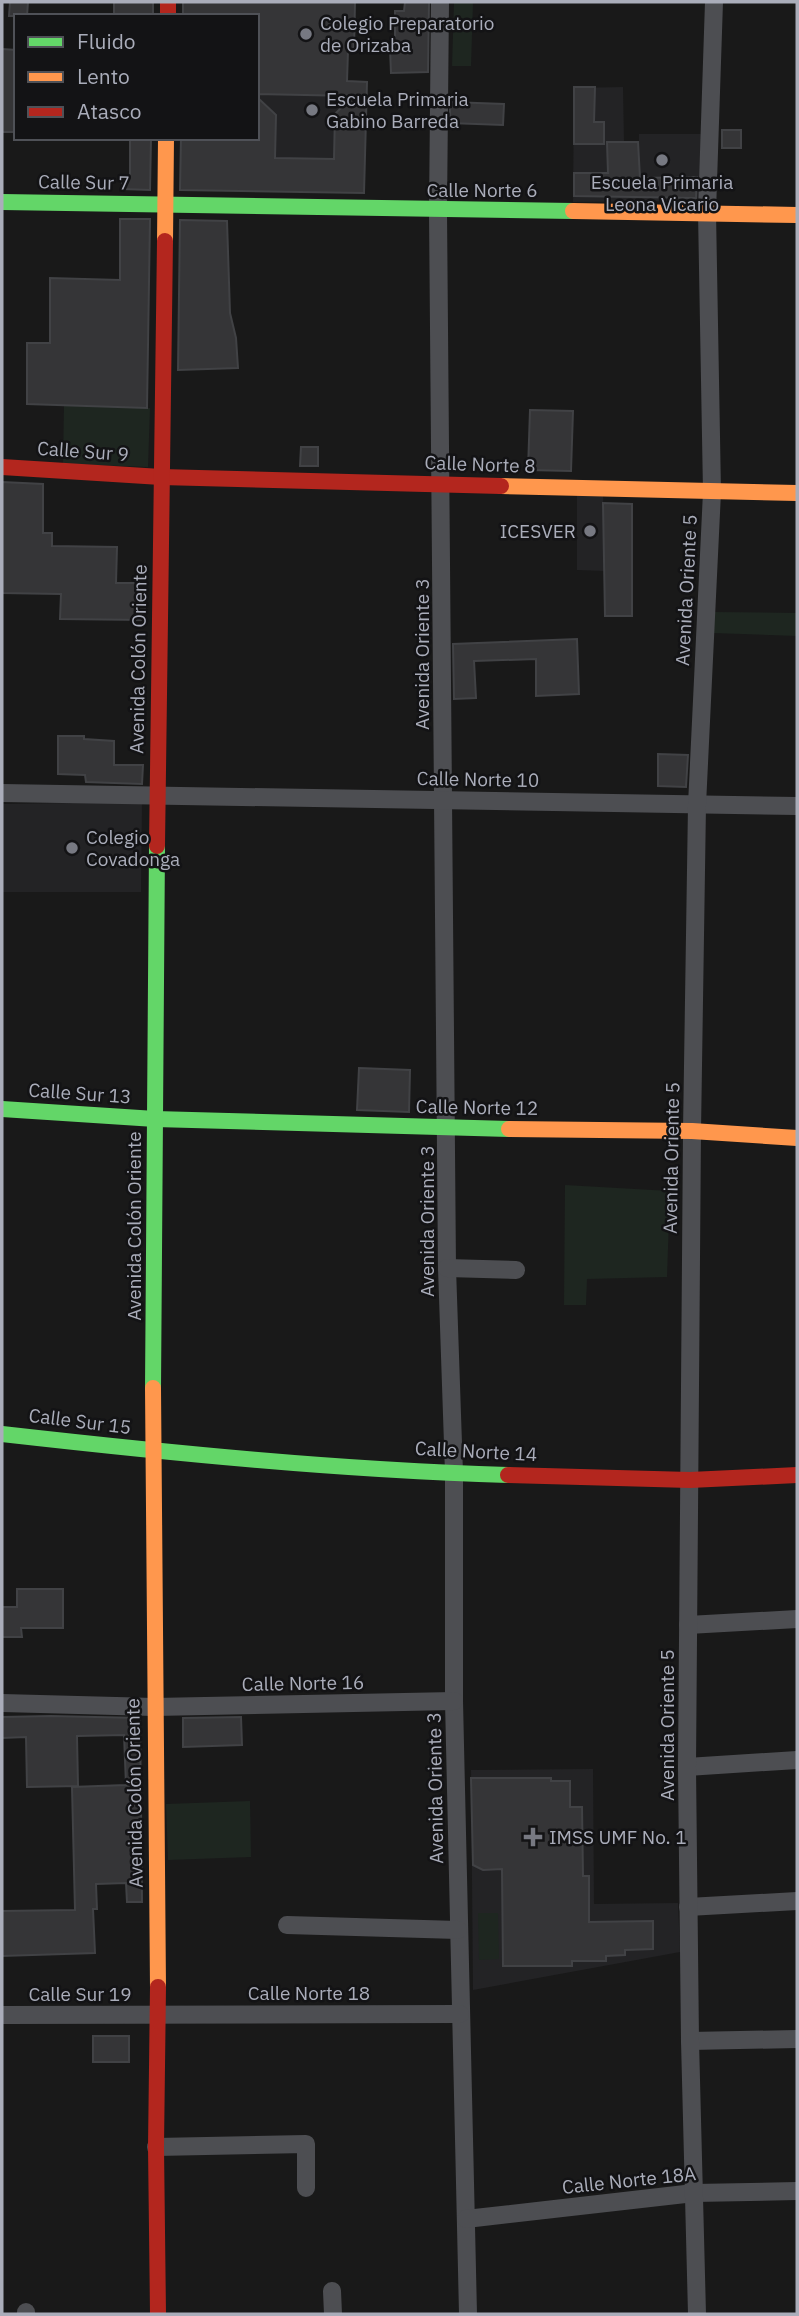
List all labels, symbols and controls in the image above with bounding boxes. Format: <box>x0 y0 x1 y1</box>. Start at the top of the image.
place label: Colegio Preparatorio de Orizaba <box>320 11 494 57</box>
legend <box>14 14 259 140</box>
marker: Colegio Preparatorio de Orizaba <box>298 26 314 42</box>
text: Fluido <box>77 27 136 55</box>
text: Lento <box>77 62 130 90</box>
place label: Escuela Primaria Gabino Barreda <box>326 87 469 133</box>
text: Atasco <box>77 97 141 125</box>
marker: Escuela Primaria Gabino Barreda <box>304 102 320 118</box>
marker: Escuela Primaria Leona Vicario <box>654 152 670 168</box>
street label: Calle Sur 7 <box>38 169 130 195</box>
place label: Escuela Primaria Leona Vicario <box>591 170 733 216</box>
street label: Calle Norte 6 <box>426 178 538 202</box>
street label: Calle Sur 9 <box>36 436 130 466</box>
street label: Calle Norte 8 <box>424 450 536 478</box>
street label: Avenida Oriente 5 <box>670 514 702 666</box>
place label: ICESVER <box>500 519 576 543</box>
marker: ICESVER <box>582 523 598 539</box>
street label: Avenida Colón Oriente <box>124 564 152 754</box>
street label: Avenida Oriente 3 <box>410 578 434 730</box>
street label: Calle Norte 10 <box>417 766 539 792</box>
place label: Colegio Covadonga <box>86 825 180 871</box>
marker: Colegio Covadonga <box>64 840 80 856</box>
street label: Calle Sur 13 <box>28 1077 132 1109</box>
street label: Avenida Oriente 5 <box>658 1082 684 1234</box>
street label: Calle Norte 12 <box>416 1094 538 1120</box>
street label: Avenida Colón Oriente <box>122 1131 146 1321</box>
street label: Avenida Oriente 3 <box>415 1145 439 1297</box>
street label: Calle Sur 15 <box>27 1403 133 1439</box>
street label: Calle Norte 14 <box>414 1436 538 1466</box>
street label: Avenida Oriente 5 <box>655 1649 679 1801</box>
street label: Calle Norte 16 <box>242 1670 364 1696</box>
street label: Avenida Colón Oriente <box>120 1698 148 1888</box>
street label: Avenida Oriente 3 <box>422 1712 448 1864</box>
place label: IMSS UMF No. 1 <box>549 1825 687 1849</box>
marker: IMSS UMF No. 1 <box>523 1827 543 1847</box>
street label: Calle Norte 18 <box>248 1981 370 2005</box>
street label: Calle Sur 19 <box>28 1982 132 2006</box>
street label: Calle Norte 18A <box>561 2161 697 2199</box>

